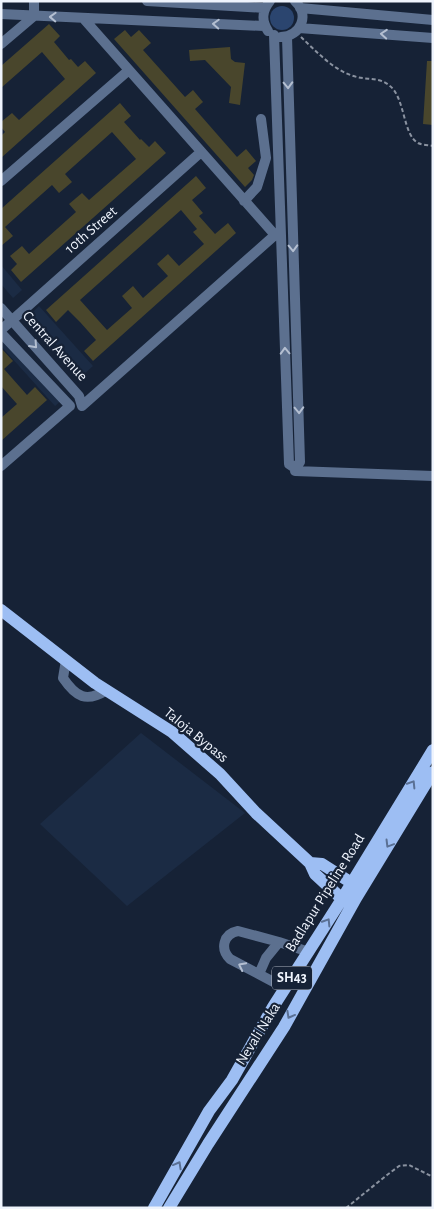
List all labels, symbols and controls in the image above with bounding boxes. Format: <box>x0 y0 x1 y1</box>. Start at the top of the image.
one-way arrow <box>49 11 57 22</box>
one-way arrow <box>211 18 219 29</box>
one-way arrow <box>380 29 388 40</box>
one-way arrow <box>283 82 293 90</box>
street label: 10th Street <box>62 203 120 256</box>
one-way arrow <box>288 244 299 252</box>
street label: Central Avenue <box>20 308 90 384</box>
one-way arrow <box>28 339 37 348</box>
one-way arrow <box>279 347 290 355</box>
one-way arrow <box>293 407 304 415</box>
street label: Taloja Bypass <box>161 705 231 765</box>
one-way arrow <box>405 780 415 789</box>
street label: Badlapur Pipeline Road <box>283 831 368 955</box>
one-way arrow <box>385 838 395 847</box>
one-way arrow <box>321 919 330 928</box>
one-way arrow <box>238 962 247 972</box>
road number: SH43 <box>272 966 312 990</box>
street label: Nevali Naka <box>233 1000 283 1068</box>
one-way arrow <box>286 1010 296 1019</box>
one-way arrow <box>172 1162 182 1171</box>

